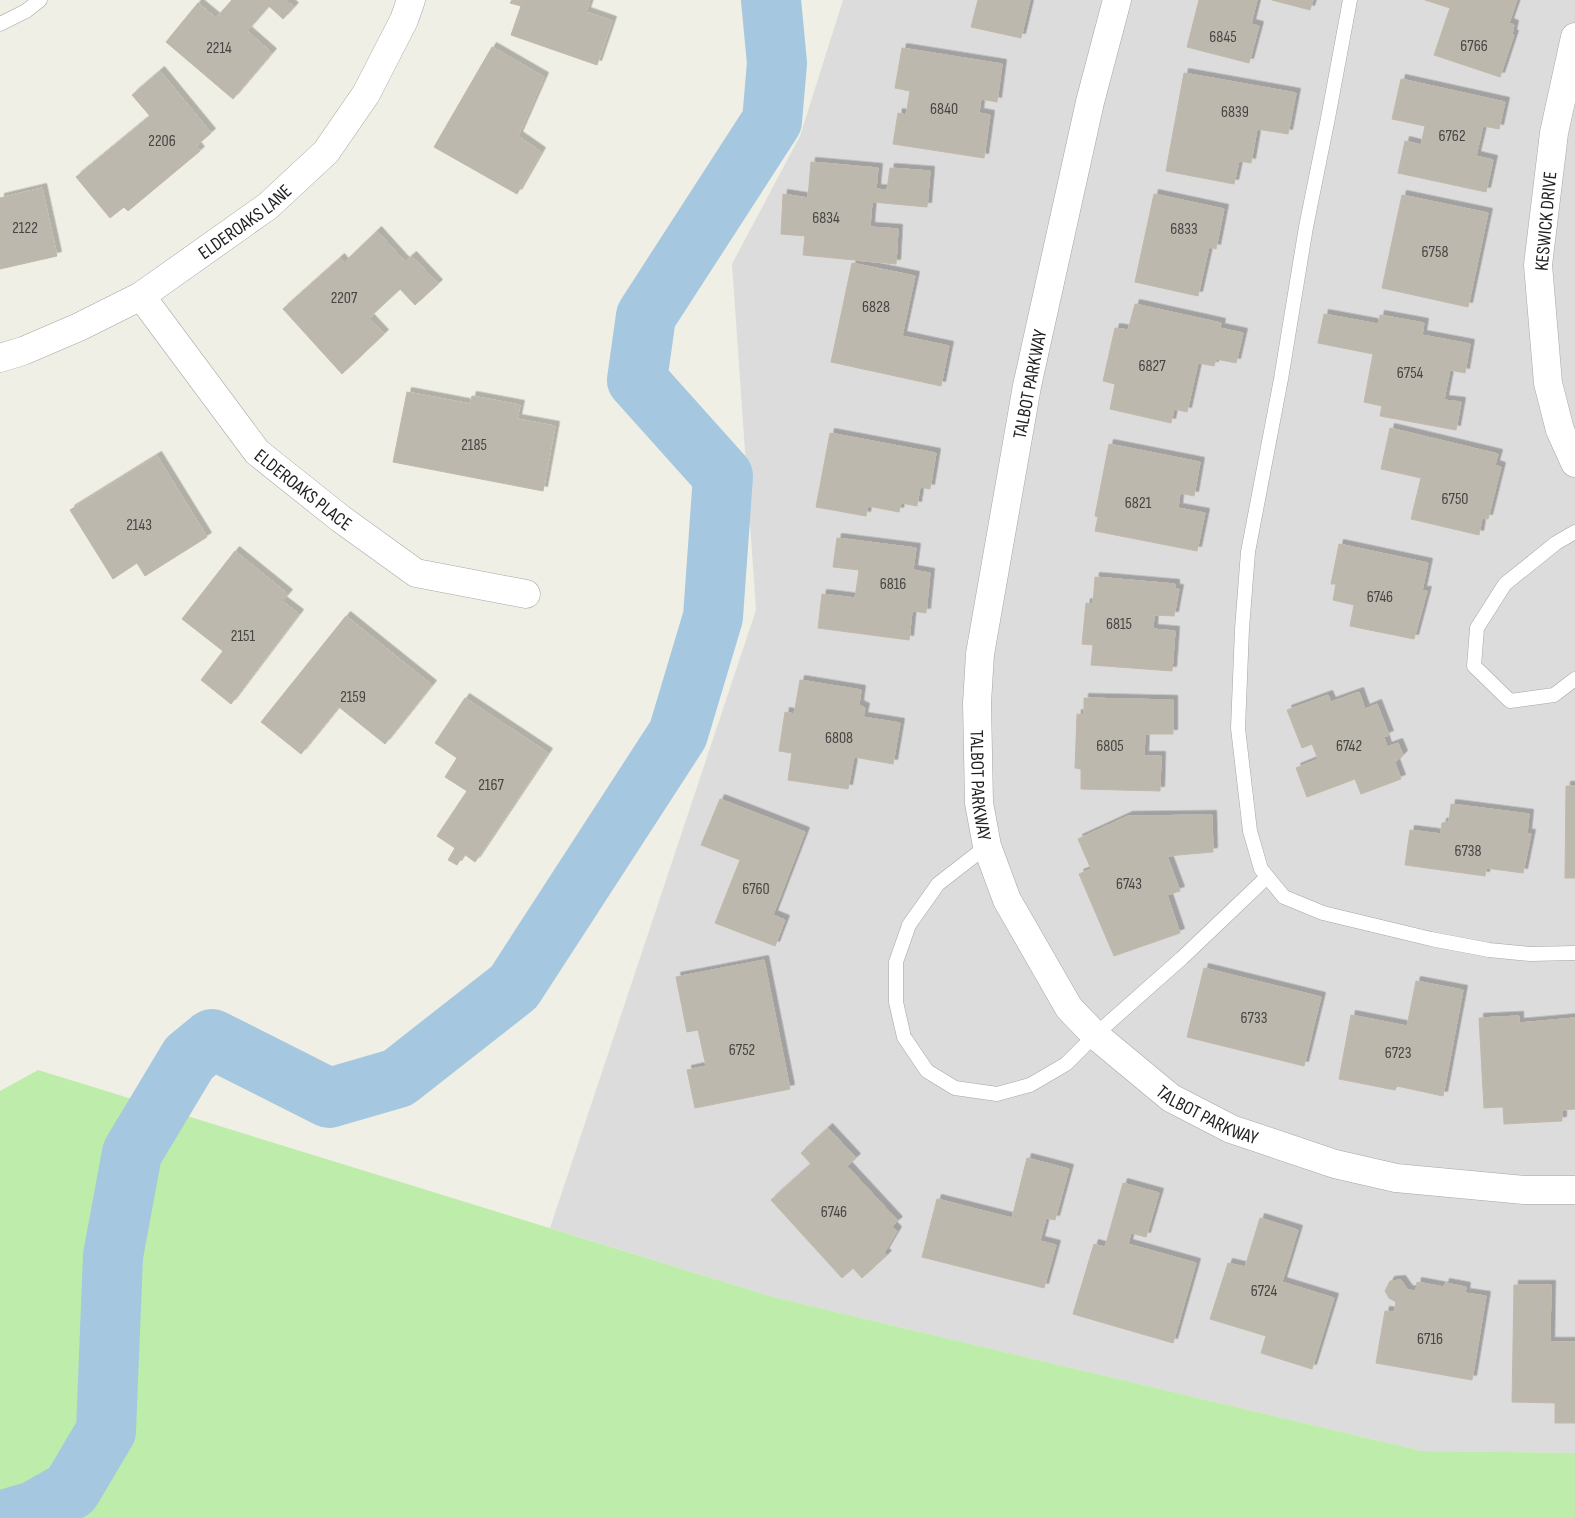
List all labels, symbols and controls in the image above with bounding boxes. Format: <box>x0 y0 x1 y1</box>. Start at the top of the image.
house number: 6845 <box>1209 28 1237 47</box>
house number: 6766 <box>1460 37 1488 56</box>
house number: 2214 <box>206 39 232 58</box>
house number: 6840 <box>930 100 958 119</box>
house number: 6839 <box>1221 103 1249 122</box>
house number: 6762 <box>1438 127 1466 146</box>
house number: 2206 <box>148 132 176 151</box>
street label: KESWICK DRIVE <box>1531 170 1562 272</box>
street label: ELDEROAKS LANE <box>194 180 297 265</box>
house number: 6834 <box>812 209 840 228</box>
house number: 2122 <box>12 219 38 238</box>
house number: 6833 <box>1170 220 1198 239</box>
house number: 6758 <box>1422 243 1448 262</box>
house number: 2207 <box>331 289 358 308</box>
house number: 6828 <box>862 298 890 317</box>
street label: TALBOT PARKWAY <box>1009 328 1052 441</box>
house number: 6827 <box>1138 357 1166 376</box>
house number: 6754 <box>1397 364 1424 383</box>
house number: 2185 <box>461 436 487 455</box>
street label: ELDEROAKS PLACE <box>249 445 356 536</box>
house number: 6750 <box>1442 490 1468 509</box>
house number: 6821 <box>1125 494 1152 513</box>
house number: 2143 <box>126 516 152 535</box>
house number: 6816 <box>880 575 906 594</box>
house number: 6746 <box>1367 588 1393 607</box>
house number: 6815 <box>1106 615 1132 634</box>
house number: 2151 <box>231 627 256 646</box>
house number: 2159 <box>340 688 366 707</box>
house number: 6808 <box>825 729 853 748</box>
street label: TALBOT PARKWAY <box>965 730 996 843</box>
house number: 6805 <box>1096 737 1124 756</box>
house number: 6742 <box>1336 737 1362 756</box>
house number: 2167 <box>478 776 504 795</box>
house number: 6738 <box>1454 842 1482 861</box>
house number: 6743 <box>1116 875 1142 894</box>
house number: 6760 <box>742 880 770 899</box>
house number: 6733 <box>1241 1009 1267 1028</box>
house number: 6752 <box>729 1041 755 1060</box>
house number: 6723 <box>1385 1044 1411 1063</box>
street label: TALBOT PARKWAY <box>1151 1081 1261 1150</box>
house number: 6746 <box>821 1203 847 1222</box>
house number: 6724 <box>1251 1282 1278 1301</box>
house number: 6716 <box>1417 1330 1443 1349</box>

